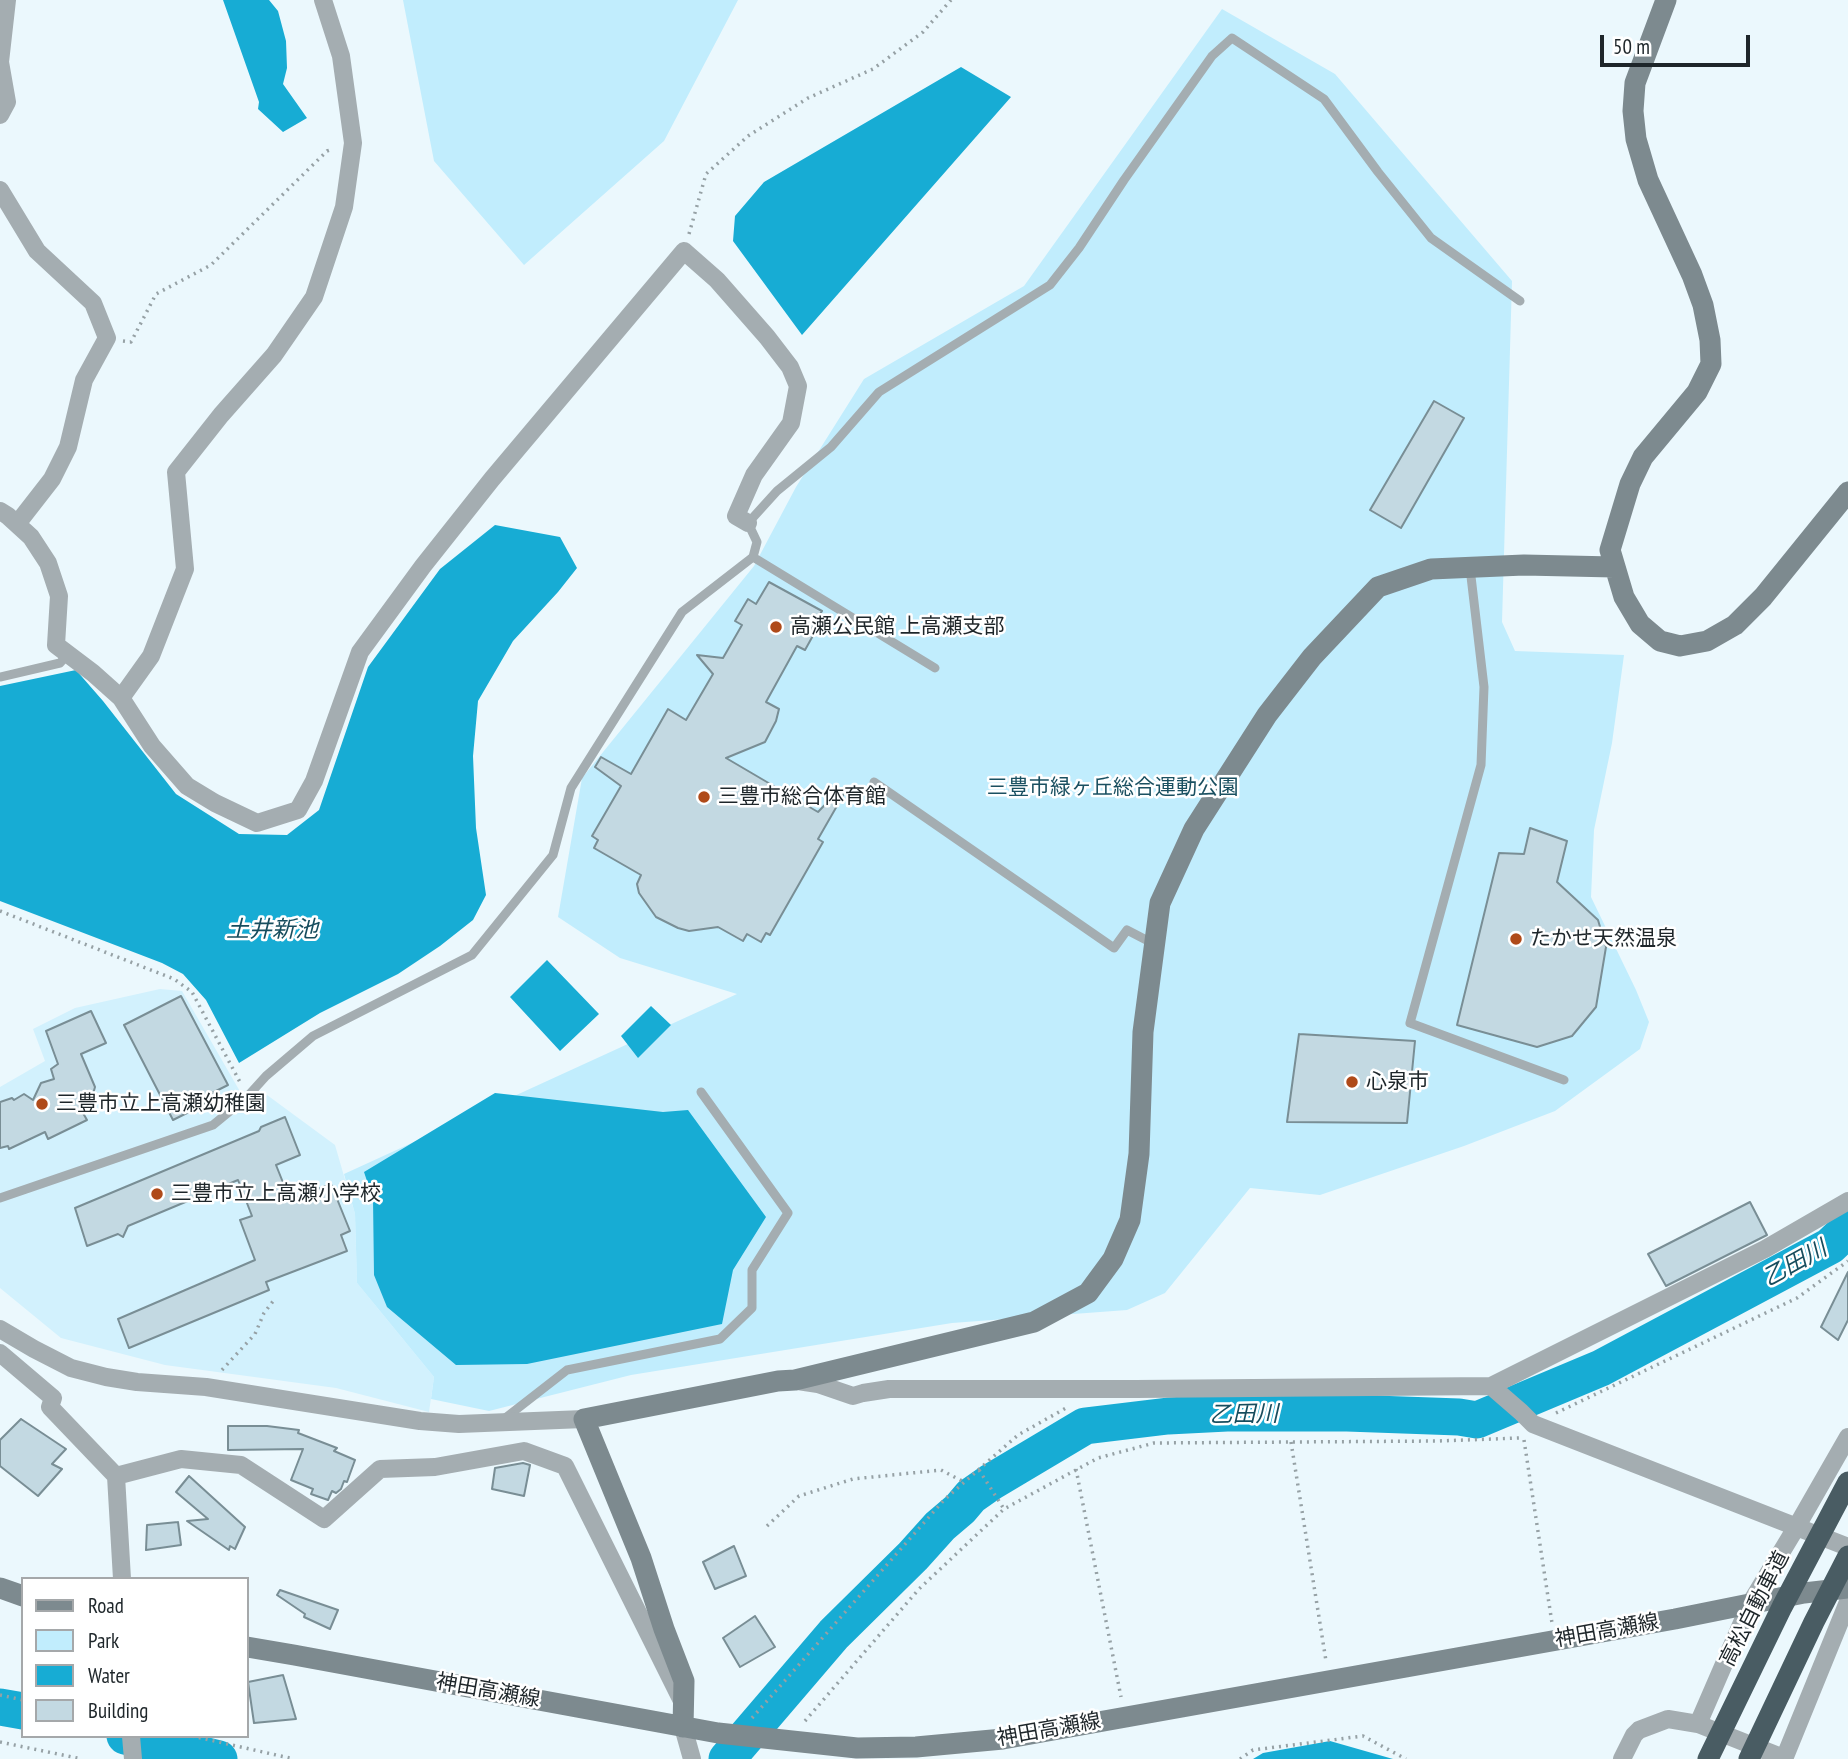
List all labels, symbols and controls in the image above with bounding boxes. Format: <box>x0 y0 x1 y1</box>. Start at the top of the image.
scale bar <box>1603 21 1754 65</box>
text: 50 m <box>1613 33 1650 60</box>
place label: 高瀬公民館 上高瀬支部 <box>790 614 1004 640</box>
marker: 高瀬公民館 上高瀬支部 <box>768 619 784 635</box>
park label: 三豊市緑ヶ丘総合運動公園 <box>987 775 1239 801</box>
place label: 三豊市総合体育館 <box>718 784 886 810</box>
marker: 三豊市総合体育館 <box>696 789 712 805</box>
water label: 土井新池 <box>226 916 318 944</box>
place label: たかせ天然温泉 <box>1530 926 1677 952</box>
marker: たかせ天然温泉 <box>1508 931 1524 947</box>
place label: 心泉市 <box>1366 1069 1429 1095</box>
marker: 心泉市 <box>1344 1074 1360 1090</box>
place label: 三豊市立上高瀬幼稚園 <box>56 1091 266 1117</box>
marker: 三豊市立上高瀬幼稚園 <box>34 1096 50 1112</box>
place label: 三豊市立上高瀬小学校 <box>171 1181 381 1207</box>
marker: 三豊市立上高瀬小学校 <box>149 1186 165 1202</box>
water label: 乙田川 <box>1758 1235 1832 1293</box>
water label: 乙田川 <box>1209 1401 1279 1429</box>
street label: 高松自動車道 <box>1715 1547 1795 1671</box>
legend <box>21 1577 248 1738</box>
text: Road <box>88 1592 124 1619</box>
street label: 神田高瀬線 <box>1553 1609 1661 1653</box>
text: Park <box>88 1627 119 1654</box>
text: Water <box>88 1662 130 1689</box>
street label: 神田高瀬線 <box>434 1669 542 1713</box>
text: Building <box>88 1697 148 1724</box>
street label: 神田高瀬線 <box>995 1708 1103 1752</box>

